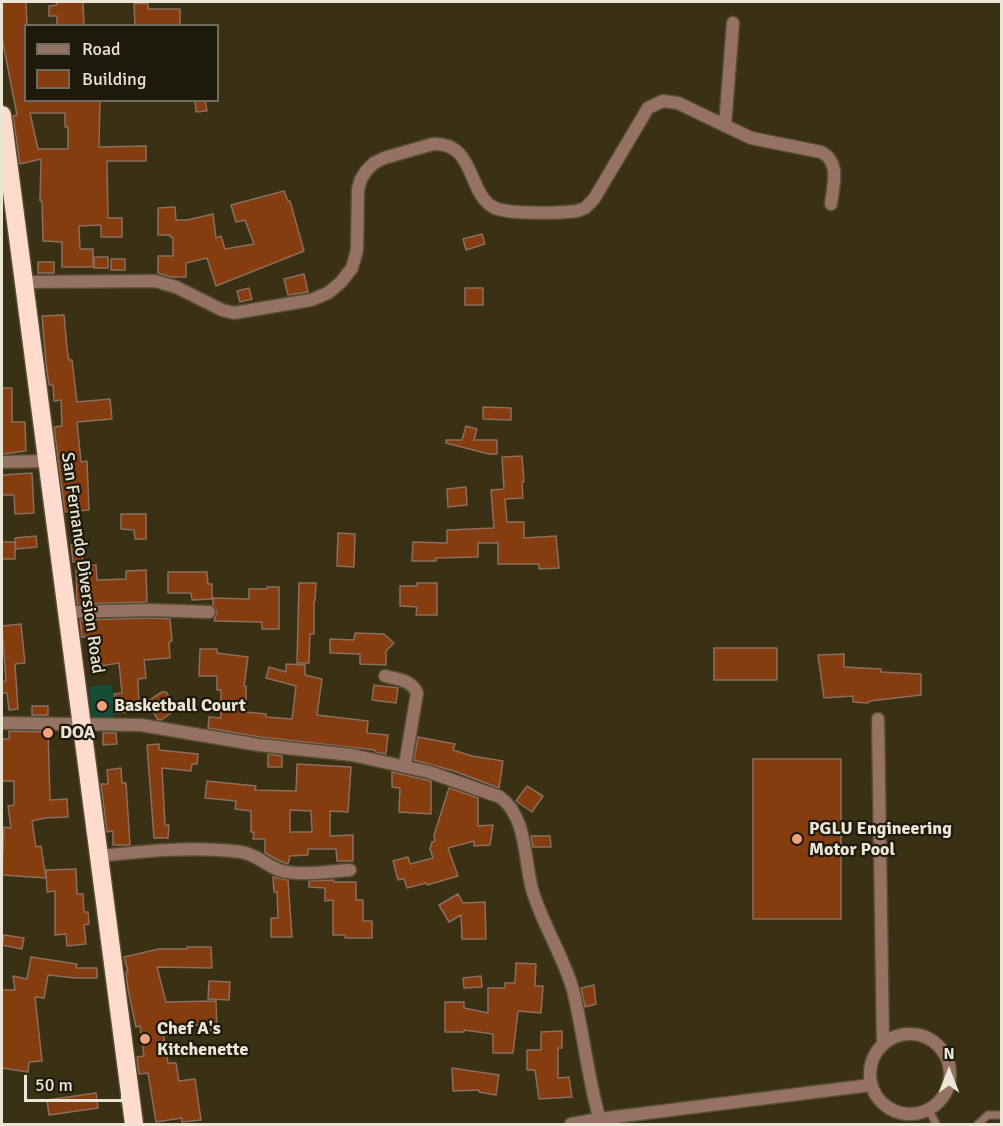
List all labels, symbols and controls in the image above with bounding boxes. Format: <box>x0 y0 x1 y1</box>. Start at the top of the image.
legend <box>24 24 219 102</box>
text: Road <box>82 38 121 60</box>
text: Building <box>82 68 146 90</box>
street label: San Fernando Diversion Road <box>56 451 108 675</box>
place label: Basketball Court <box>114 695 246 717</box>
marker: Basketball Court <box>95 699 109 713</box>
place label: DOA <box>60 722 95 744</box>
marker: DOA <box>41 726 55 740</box>
place label: PGLU Engineering Motor Pool <box>809 818 952 860</box>
marker: PGLU Engineering Motor Pool <box>790 832 804 846</box>
place label: Chef A's Kitchenette <box>157 1018 248 1060</box>
marker: Chef A's Kitchenette <box>138 1032 152 1046</box>
north arrow <box>919 1042 979 1102</box>
text: N <box>943 1044 955 1064</box>
scale bar <box>27 1063 128 1101</box>
text: 50 m <box>35 1074 73 1096</box>

